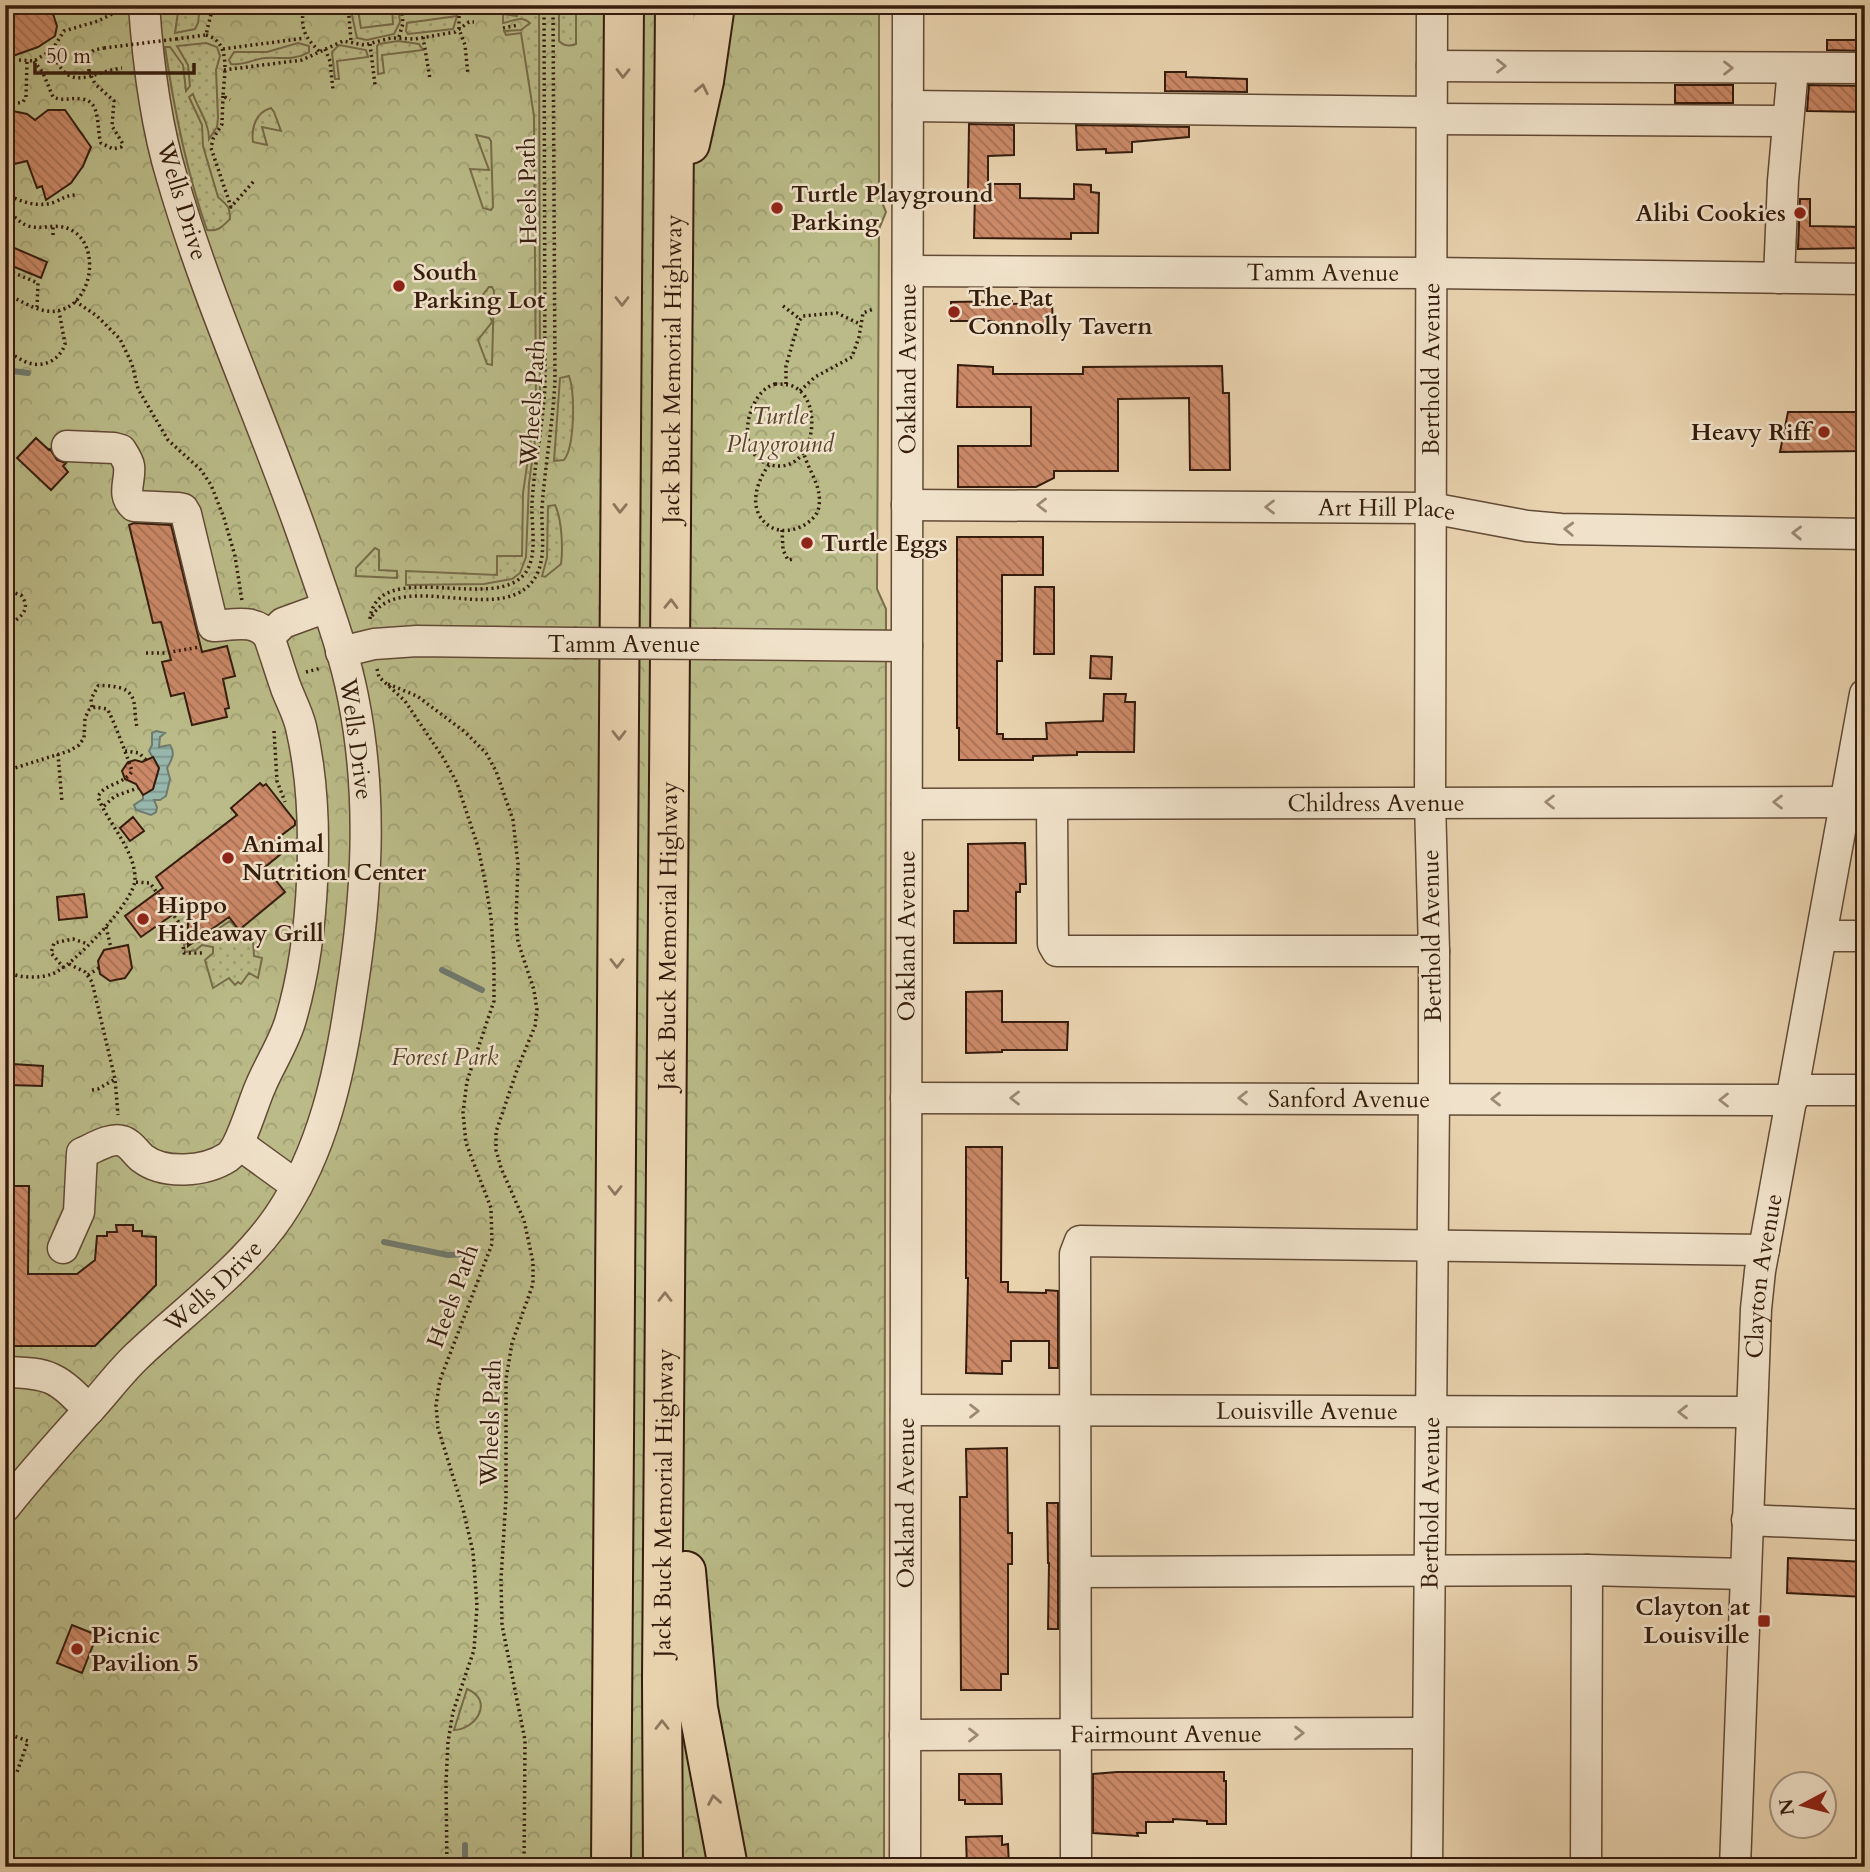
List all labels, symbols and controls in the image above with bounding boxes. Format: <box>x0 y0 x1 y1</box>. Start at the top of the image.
scale bar <box>35 32 194 76</box>
text: 50 m <box>46 42 91 71</box>
one-way arrow <box>1496 58 1506 74</box>
one-way arrow <box>1723 60 1734 75</box>
one-way arrow <box>616 68 631 79</box>
one-way arrow <box>694 83 709 95</box>
street label: Wells Drive <box>148 137 216 264</box>
street label: Heels Path <box>511 137 545 245</box>
place label: Turtle Playground Parking <box>791 178 994 239</box>
place label: Alibi Cookies <box>1635 197 1786 230</box>
marker: Turtle Playground Parking <box>769 200 785 216</box>
marker: Alibi Cookies <box>1792 205 1808 221</box>
street label: Jack Buck Memorial Highway <box>654 214 690 527</box>
place label: South Parking Lot <box>413 256 546 317</box>
street label: Tamm Avenue <box>1246 256 1399 289</box>
marker: South Parking Lot <box>391 278 407 294</box>
place label: The Pat Connolly Tavern <box>968 282 1153 343</box>
street label: Oakland Avenue <box>891 283 924 455</box>
street label: Berthold Avenue <box>1414 283 1448 456</box>
one-way arrow <box>614 296 630 307</box>
marker: The Pat Connolly Tavern <box>946 304 962 320</box>
street label: Wheels Path <box>512 338 554 469</box>
park label: Turtle Playground <box>726 400 835 461</box>
place label: Heavy Riff <box>1691 416 1814 449</box>
marker: Heavy Riff <box>1816 424 1832 440</box>
street label: Art Hill Place <box>1318 491 1459 529</box>
one-way arrow <box>1037 498 1048 513</box>
one-way arrow <box>1264 499 1275 515</box>
one-way arrow <box>612 503 628 514</box>
one-way arrow <box>1563 522 1574 537</box>
one-way arrow <box>1791 525 1801 541</box>
place label: Turtle Eggs <box>821 527 948 560</box>
marker: Turtle Eggs <box>799 535 815 551</box>
one-way arrow <box>663 598 679 609</box>
street label: Tamm Avenue <box>548 628 700 661</box>
street label: Wells Drive <box>331 675 381 802</box>
one-way arrow <box>611 730 626 741</box>
street label: Jack Buck Memorial Highway <box>650 781 685 1094</box>
street label: Childress Avenue <box>1287 786 1465 820</box>
one-way arrow <box>1545 794 1555 810</box>
one-way arrow <box>1772 794 1783 810</box>
place label: Animal Nutrition Center <box>242 828 427 889</box>
street label: Berthold Avenue <box>1414 849 1450 1023</box>
marker: Animal Nutrition Center <box>220 850 236 866</box>
street label: Oakland Avenue <box>890 850 923 1022</box>
place label: Hippo Hideaway Grill <box>157 889 324 950</box>
marker: Hippo Hideaway Grill <box>135 911 151 927</box>
one-way arrow <box>609 958 625 969</box>
park label: Forest Park <box>391 1041 499 1074</box>
street label: Sanford Avenue <box>1268 1082 1430 1116</box>
one-way arrow <box>1010 1090 1020 1106</box>
one-way arrow <box>1237 1090 1248 1106</box>
one-way arrow <box>1490 1091 1501 1107</box>
one-way arrow <box>1718 1092 1728 1108</box>
one-way arrow <box>607 1186 623 1196</box>
street label: Clayton Avenue <box>1738 1191 1790 1359</box>
street label: Wells Drive <box>157 1233 270 1341</box>
street label: Heels Path <box>419 1240 487 1352</box>
one-way arrow <box>657 1291 673 1302</box>
street label: Jack Buck Memorial Highway <box>646 1348 681 1661</box>
street label: Wheels Path <box>472 1359 510 1488</box>
street label: Louisville Avenue <box>1216 1394 1398 1428</box>
one-way arrow <box>969 1403 980 1419</box>
one-way arrow <box>1677 1404 1688 1420</box>
street label: Berthold Avenue <box>1413 1416 1448 1590</box>
street label: Oakland Avenue <box>889 1417 922 1589</box>
place label: Clayton at Louisville <box>1635 1591 1751 1652</box>
marker: Clayton at Louisville <box>1756 1613 1772 1629</box>
place label: Picnic Pavilion 5 <box>91 1619 199 1680</box>
marker: Picnic Pavilion 5 <box>69 1641 85 1657</box>
street label: Fairmount Avenue <box>1070 1717 1262 1751</box>
one-way arrow <box>654 1719 670 1730</box>
one-way arrow <box>1293 1726 1304 1741</box>
one-way arrow <box>968 1727 979 1743</box>
north arrow <box>1769 1770 1839 1840</box>
one-way arrow <box>707 1794 722 1806</box>
text: N <box>1773 1797 1801 1817</box>

